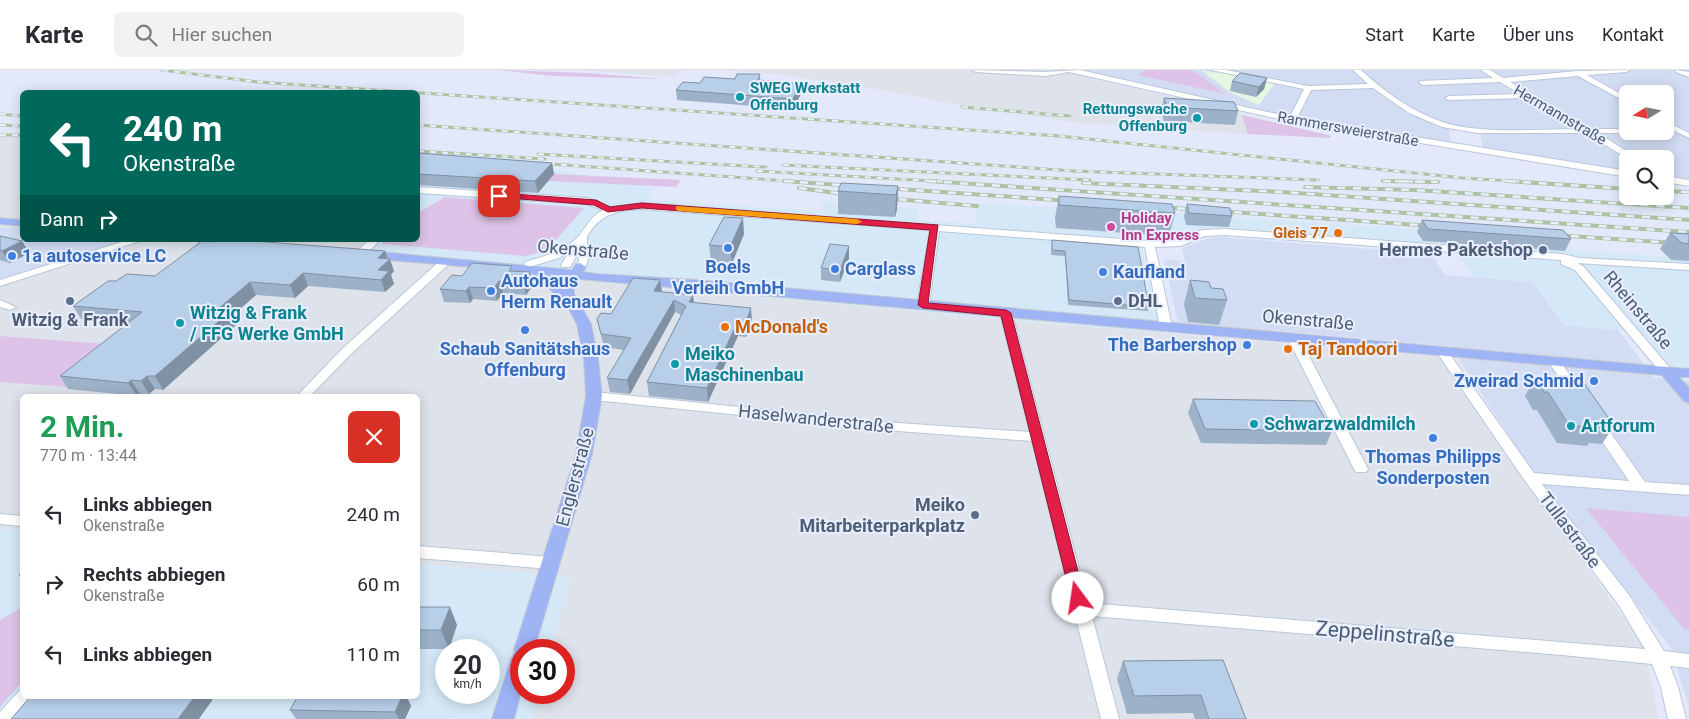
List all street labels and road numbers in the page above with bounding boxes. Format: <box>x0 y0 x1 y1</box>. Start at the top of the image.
street label: Hermannstraße <box>1510 81 1610 149</box>
street label: Rammersweierstraße <box>1276 108 1420 150</box>
street label: Okenstraße <box>536 235 630 264</box>
street label: Rheinstraße <box>1600 266 1677 353</box>
street label: Okenstraße <box>1261 305 1355 334</box>
street label: Haselwanderstraße <box>737 400 895 437</box>
street label: Englerstraße <box>551 425 598 529</box>
street label: Tullastraße <box>1535 488 1606 572</box>
street label: Zeppelinstraße <box>1314 616 1456 652</box>

